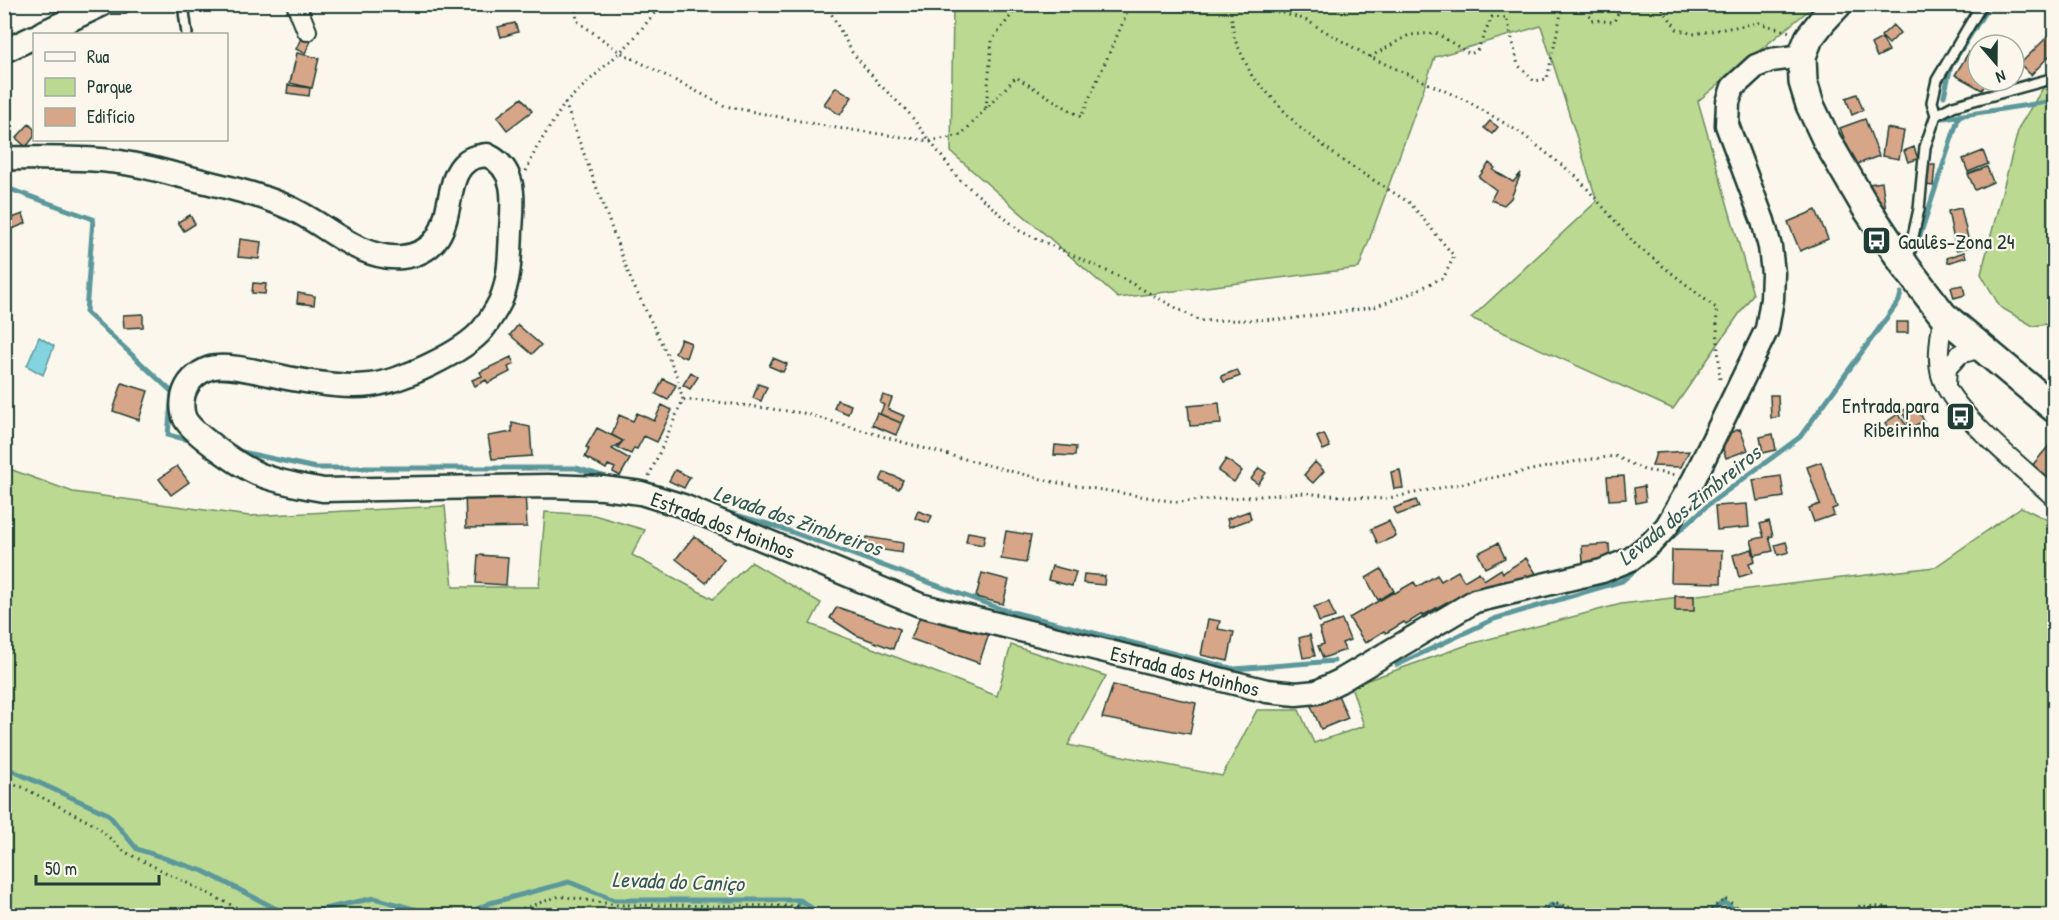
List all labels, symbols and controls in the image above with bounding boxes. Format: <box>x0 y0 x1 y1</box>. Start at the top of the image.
legend <box>33 33 228 141</box>
north arrow <box>1966 33 2026 93</box>
text: Rua <box>87 44 109 69</box>
text: N <box>1993 65 2009 89</box>
text: Parque <box>87 74 132 99</box>
text: Edifício <box>87 104 135 129</box>
bus stop icon: Gaulês-Zona 24 <box>1861 225 1893 257</box>
place label: Gaulês-Zona 24 <box>1898 227 2015 256</box>
place label: Entrada para Ribeirinha <box>1842 391 1939 444</box>
bus stop icon: Entrada para Ribeirinha <box>1944 401 1976 433</box>
water label: Levada dos Zimbreiros <box>1611 436 1769 572</box>
water label: Levada dos Zimbreiros <box>710 477 888 564</box>
street label: Estrada dos Moinhos <box>647 484 799 566</box>
street label: Estrada dos Moinhos <box>1108 639 1262 703</box>
scale bar <box>36 848 159 886</box>
text: 50 m <box>45 856 77 881</box>
water label: Levada do Caniço <box>611 864 747 898</box>

